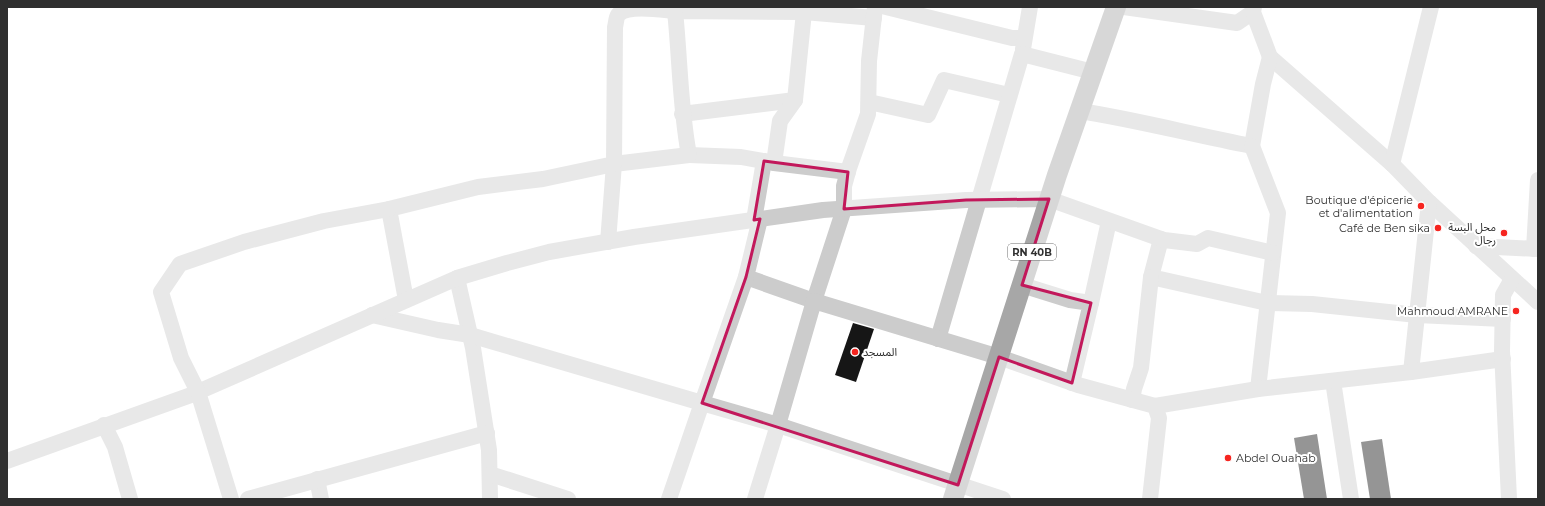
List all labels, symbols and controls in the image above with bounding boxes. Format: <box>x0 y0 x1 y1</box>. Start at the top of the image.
place label: Boutique d'épicerie et d'alimentation <box>1305 193 1413 220</box>
marker: Boutique d'épicerie et d'alimentation <box>1416 201 1426 211</box>
place label: محل البسة رجال <box>1448 220 1496 247</box>
place label: Café de Ben sika <box>1339 221 1430 235</box>
marker: Café de Ben sika <box>1433 223 1443 233</box>
marker: محل البسة رجال <box>1499 228 1509 238</box>
road number: RN 40B <box>1008 244 1056 260</box>
place label: Mahmoud AMRANE <box>1397 304 1508 318</box>
marker: Mahmoud AMRANE <box>1511 306 1521 316</box>
place label: المسجد <box>863 345 897 359</box>
marker: المسجد <box>850 347 860 357</box>
place label: Abdel Ouahab <box>1236 451 1316 465</box>
marker: Abdel Ouahab <box>1223 453 1233 463</box>

